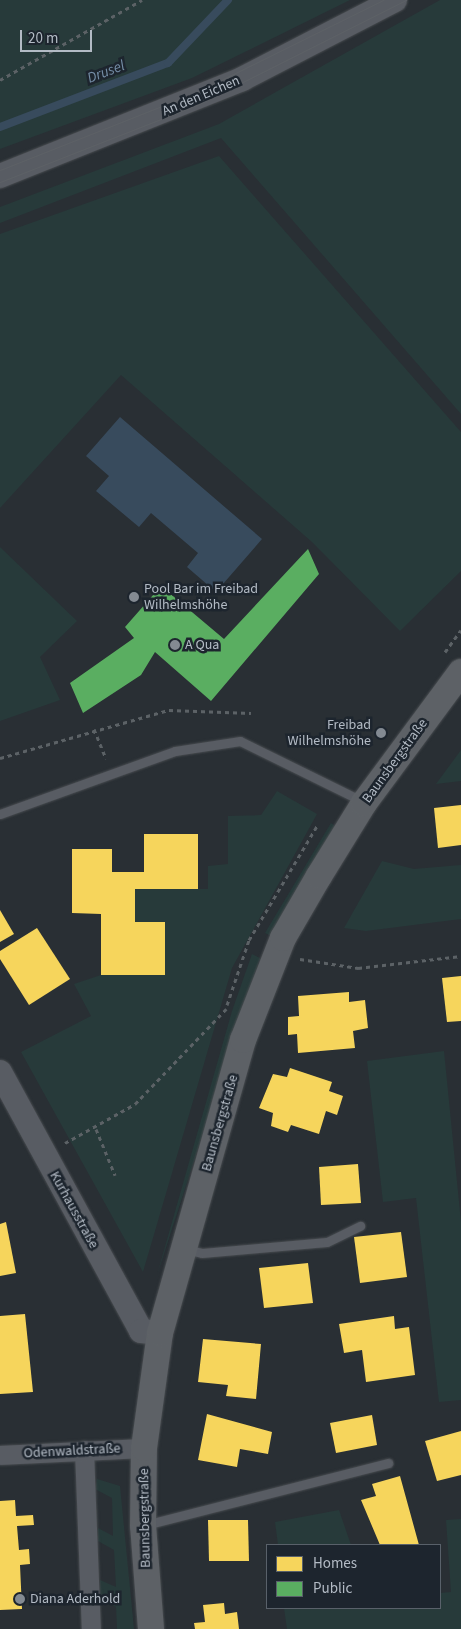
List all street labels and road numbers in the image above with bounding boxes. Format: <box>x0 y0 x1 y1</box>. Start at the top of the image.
street label: An den Eichen <box>160 72 242 120</box>
street label: Baunsbergstraße <box>359 716 431 806</box>
street label: Baunsbergstraße <box>198 1073 242 1173</box>
street label: Kurhausstraße <box>46 1169 102 1251</box>
street label: Odenwaldstraße <box>23 1440 121 1462</box>
street label: Baunsbergstraße <box>136 1468 154 1568</box>

